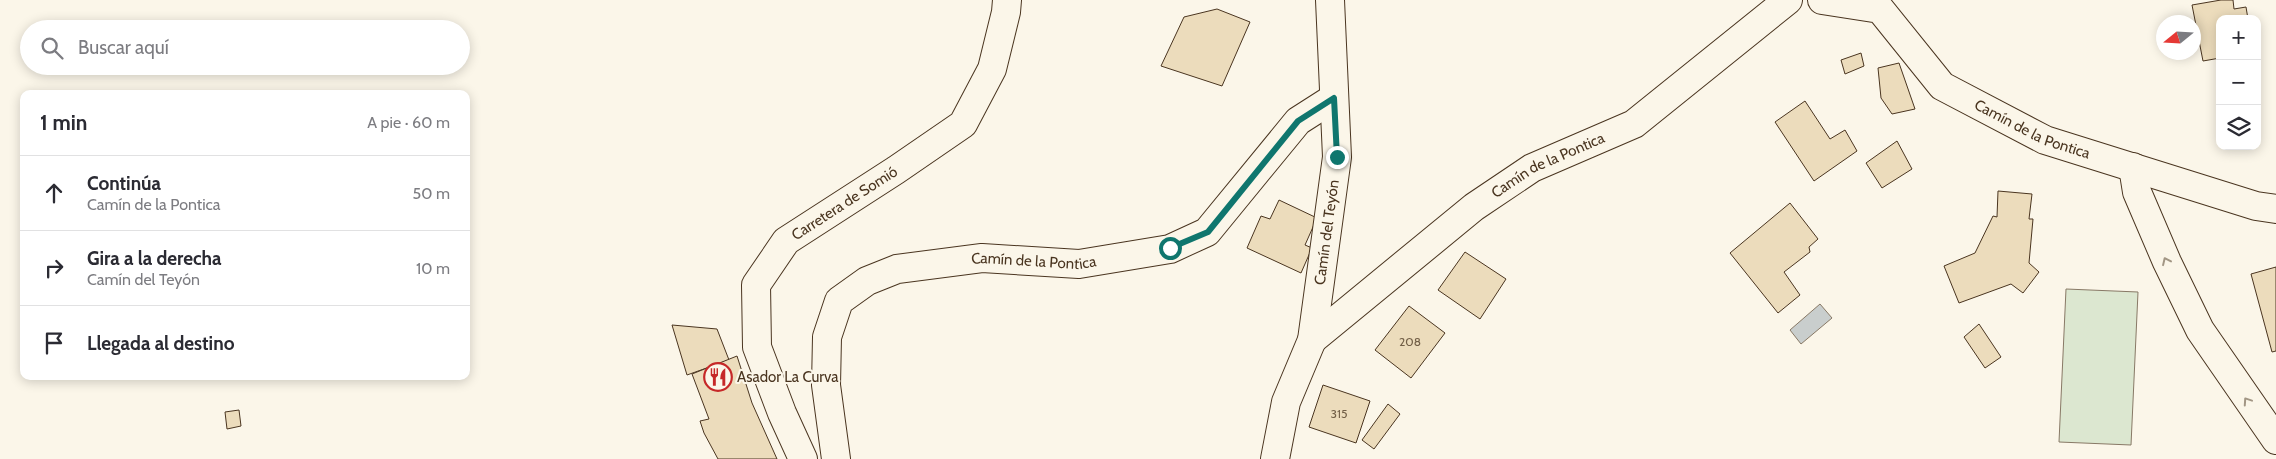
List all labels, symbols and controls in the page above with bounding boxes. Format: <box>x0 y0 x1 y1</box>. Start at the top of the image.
north arrow <box>2156 15 2201 60</box>
map controls <box>2216 15 2261 150</box>
button: + <box>2216 15 2261 60</box>
search box <box>20 20 470 75</box>
icon: search <box>38 34 66 62</box>
text: Buscar aquí <box>78 36 169 59</box>
button: − <box>2216 60 2261 105</box>
street label: Camín de la Pontica <box>1971 96 2093 163</box>
button: layers <box>2216 105 2261 150</box>
text: 1 min <box>40 110 87 135</box>
text: A pie · 60 m <box>367 113 450 132</box>
street label: Camín de la Pontica <box>1488 128 1608 202</box>
route end <box>1326 146 1349 169</box>
street label: Carretera de Somió <box>788 163 901 244</box>
text: Continúa <box>87 172 161 195</box>
icon: ahead <box>40 179 68 207</box>
street label: Camín del Teyón <box>1311 179 1343 286</box>
text: 50 m <box>413 184 450 203</box>
text: Camín de la Pontica <box>87 195 221 214</box>
route start <box>1159 237 1182 260</box>
text: Gira a la derecha <box>87 247 222 270</box>
street label: Camín de la Pontica <box>970 249 1098 273</box>
icon: right <box>40 254 68 282</box>
one-way arrow <box>2163 257 2173 266</box>
text: 10 m <box>416 259 450 278</box>
text: Camín del Teyón <box>87 270 200 289</box>
icon: arrive <box>40 329 68 357</box>
text: Llegada al destino <box>87 332 234 355</box>
house number: 208 <box>1399 334 1421 349</box>
restaurant icon: Asador La Curva <box>703 362 733 392</box>
place label: Asador La Curva <box>737 368 839 386</box>
one-way arrow <box>2244 397 2254 406</box>
house number: 315 <box>1331 406 1347 421</box>

